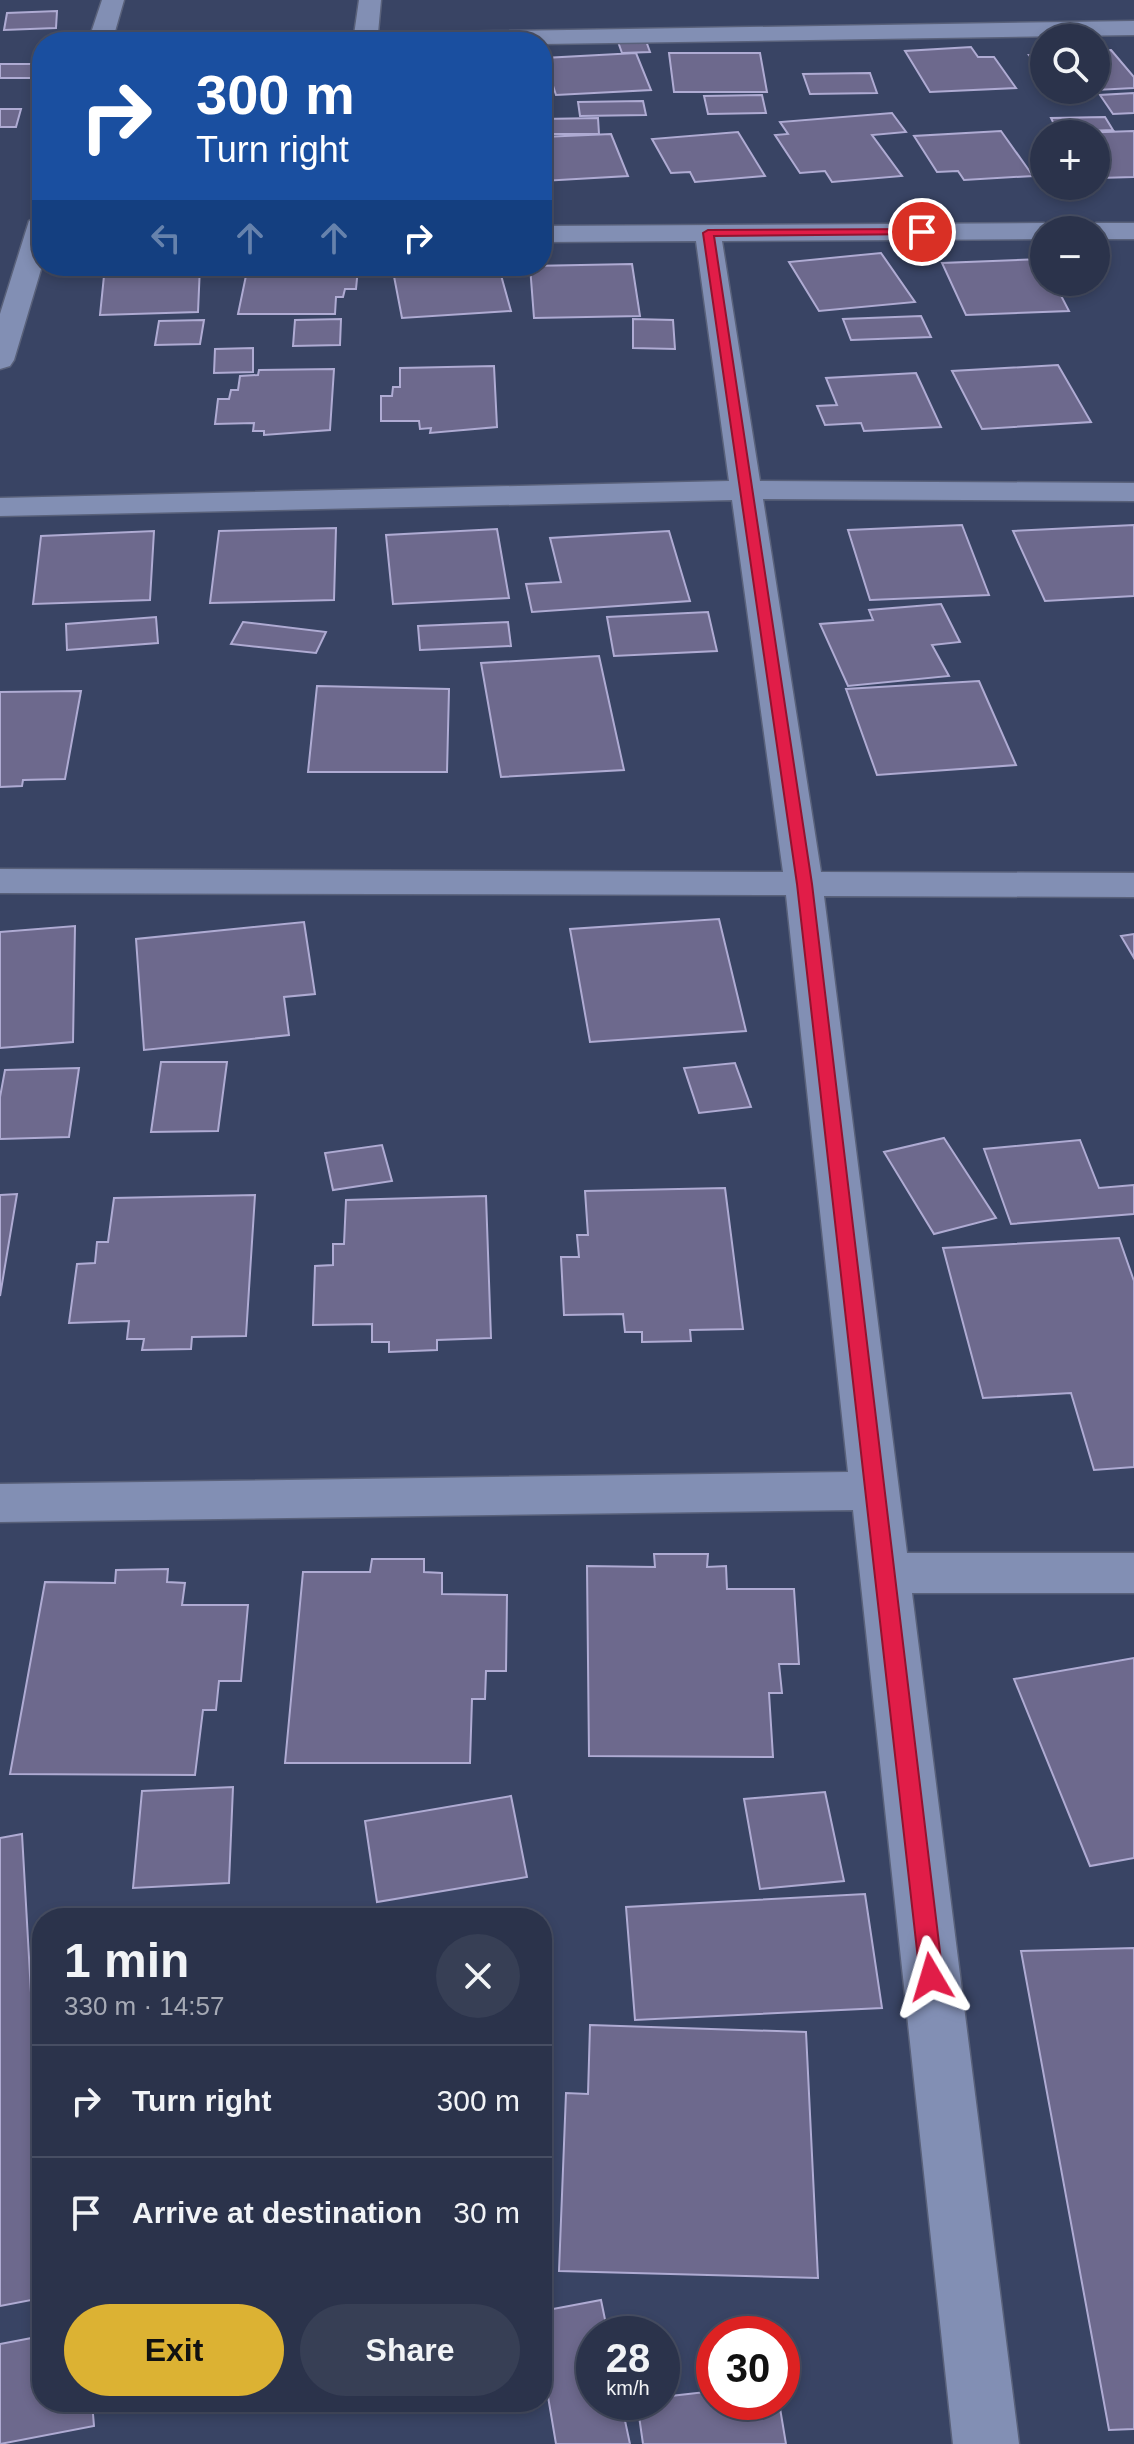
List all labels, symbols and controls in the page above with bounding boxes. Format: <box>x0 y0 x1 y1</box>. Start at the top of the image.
map controls <box>1030 24 1110 296</box>
button: search <box>1030 24 1110 104</box>
text: 300 m <box>196 63 355 126</box>
icon: right <box>64 64 168 168</box>
button: + <box>1030 120 1110 200</box>
text: Turn right <box>196 129 349 170</box>
pin <box>888 198 956 266</box>
icon: arrive <box>900 210 944 254</box>
icon: left <box>144 216 188 260</box>
icon: ahead <box>228 216 272 260</box>
icon: ahead <box>312 216 356 260</box>
icon: right <box>396 216 440 260</box>
button: − <box>1030 216 1110 296</box>
text: 1 min <box>64 1934 189 1987</box>
button: close <box>436 1934 520 2018</box>
position arrow <box>889 1935 973 2019</box>
text: 330 m · 14:57 <box>64 1991 224 2021</box>
icon: right <box>64 2079 108 2123</box>
text: Turn right <box>132 2084 271 2117</box>
text: 300 m <box>437 2084 520 2117</box>
icon: arrive <box>64 2191 108 2235</box>
text: Arrive at destination <box>132 2196 422 2229</box>
text: 30 m <box>453 2196 520 2229</box>
button: Exit <box>64 2304 284 2396</box>
button: Share <box>300 2304 520 2396</box>
speed limit sign: 30 <box>696 2316 800 2420</box>
text: 28 <box>606 2336 650 2380</box>
text: km/h <box>606 2377 650 2399</box>

